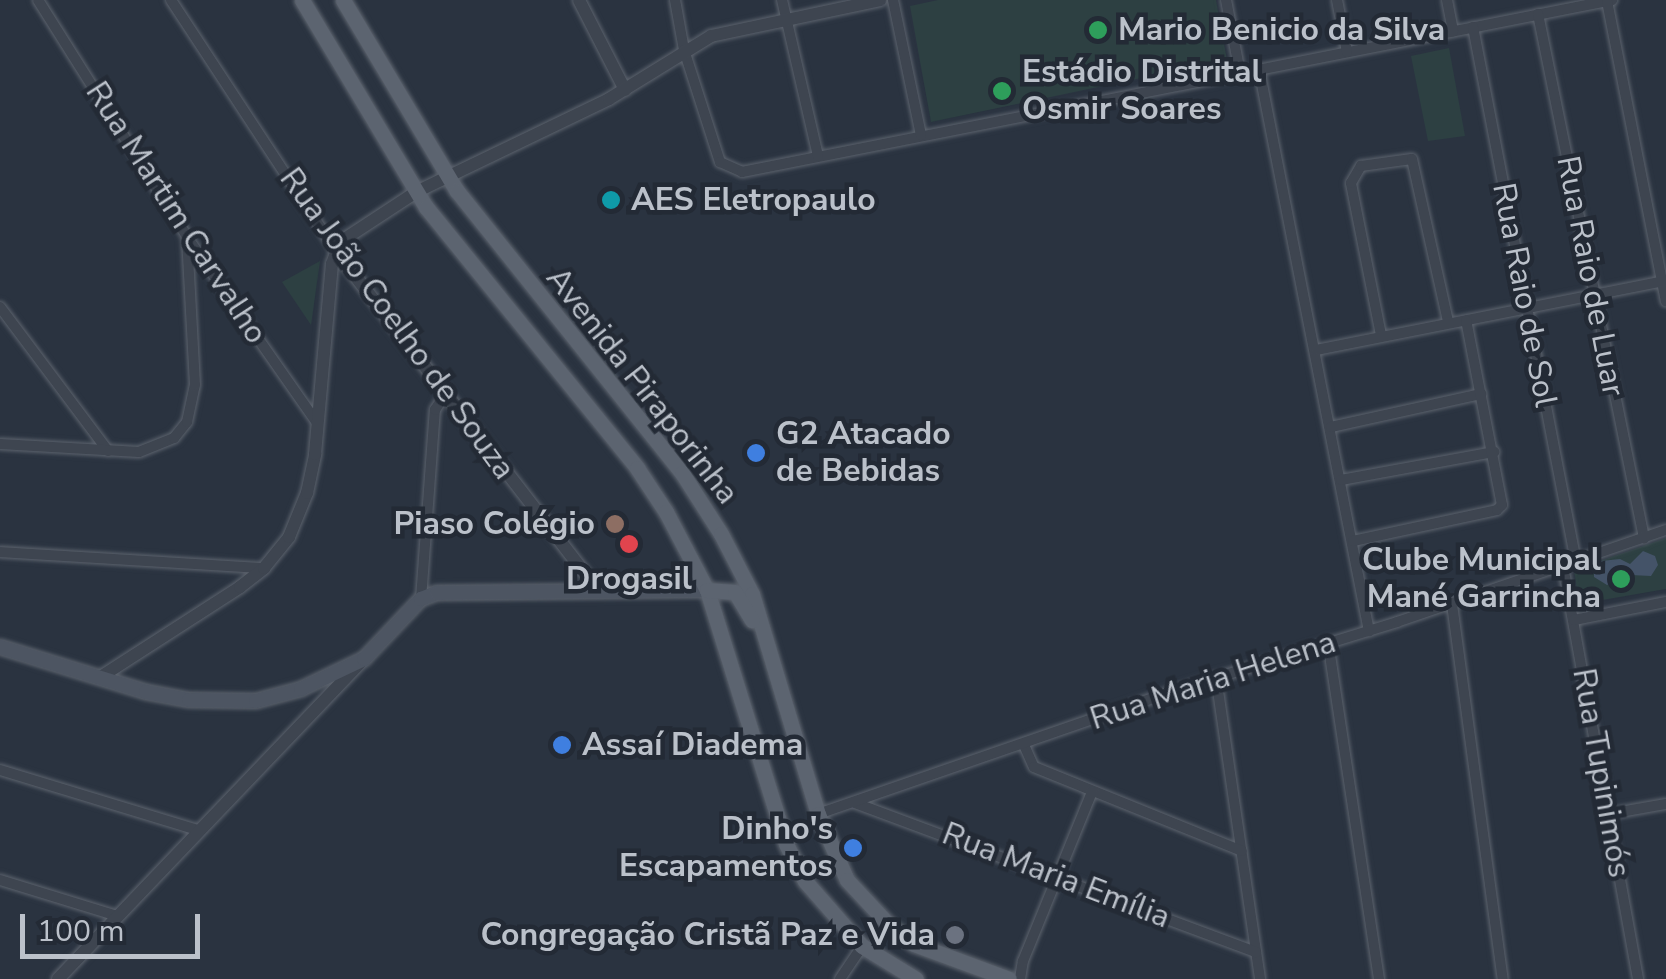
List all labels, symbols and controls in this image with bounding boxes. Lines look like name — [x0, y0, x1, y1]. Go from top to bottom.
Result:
place label: Mario Benicio da Silva — [1118, 11, 1445, 49]
marker: Mario Benicio da Silva — [1087, 19, 1109, 41]
place label: Estádio Distrital Osmir Soares — [1022, 54, 1262, 129]
street label: Rua Martim Carvalho — [77, 75, 275, 351]
marker: Estádio Distrital Osmir Soares — [991, 80, 1013, 102]
street label: Rua Raio de Luar — [1548, 153, 1632, 399]
street label: Rua João Coelho de Souza — [271, 161, 523, 487]
street label: Rua Raio de Sol — [1483, 180, 1565, 410]
place label: AES Eletropaulo — [631, 181, 876, 219]
marker: AES Eletropaulo — [600, 189, 622, 211]
street label: Avenida Piraporinha — [538, 260, 746, 512]
place label: G2 Atacado de Bebidas — [776, 416, 951, 491]
marker: G2 Atacado de Bebidas — [745, 442, 767, 464]
place label: Piaso Colégio — [393, 505, 595, 543]
marker: Piaso Colégio — [604, 513, 626, 535]
marker: Drogasil — [618, 533, 640, 555]
place label: Clube Municipal Mané Garrincha — [1362, 542, 1601, 617]
place label: Drogasil — [566, 560, 692, 598]
marker: Clube Municipal Mané Garrincha — [1610, 568, 1632, 590]
street label: Rua Maria Helena — [1085, 623, 1341, 739]
street label: Rua Tupinimós — [1564, 665, 1638, 881]
place label: Assaí Diadema — [582, 726, 803, 764]
marker: Assaí Diadema — [551, 734, 573, 756]
place label: Dinho's Escapamentos — [619, 811, 833, 886]
street label: Rua Maria Emília — [937, 815, 1175, 937]
marker: Dinho's Escapamentos — [842, 837, 864, 859]
scale bar — [25, 894, 205, 956]
text: 100 m — [37, 911, 124, 952]
place label: Congregação Cristã Paz e Vida — [480, 916, 935, 954]
marker: Congregação Cristã Paz e Vida — [944, 924, 966, 946]

